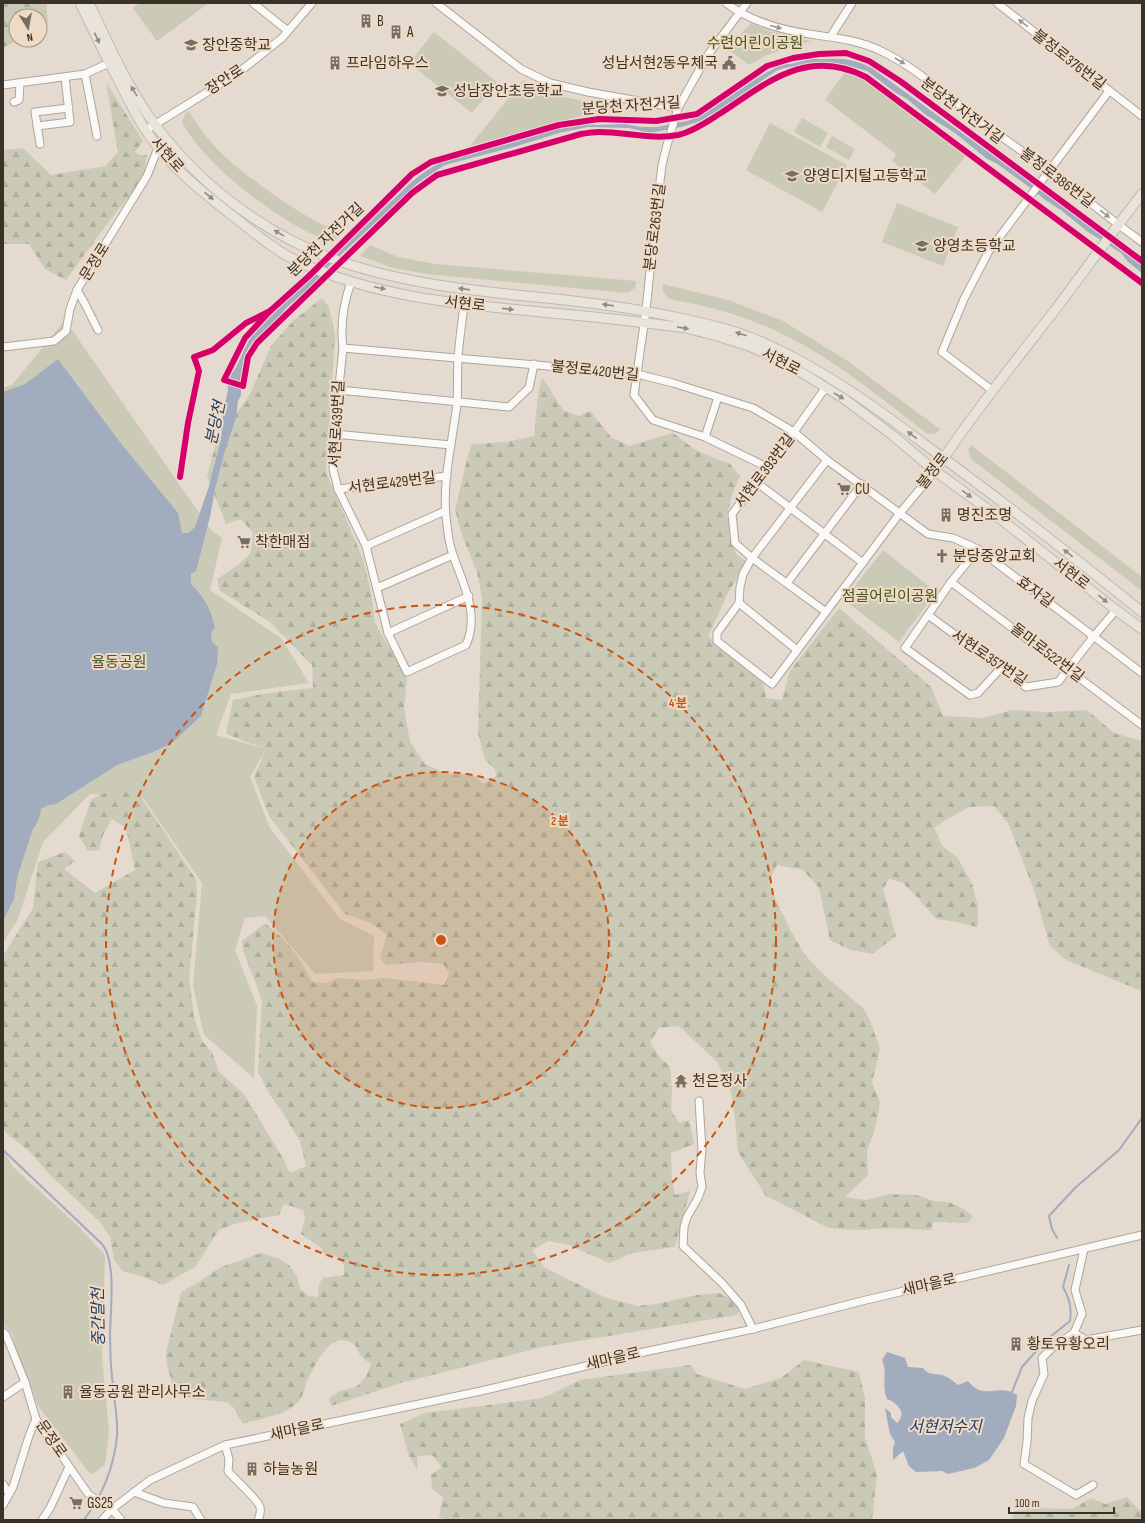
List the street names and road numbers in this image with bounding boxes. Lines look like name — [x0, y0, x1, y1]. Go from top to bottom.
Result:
street label: 불정로376번길 — [1029, 25, 1109, 95]
street label: 장안로 — [202, 61, 248, 99]
street label: 분당천 자전거길 — [917, 74, 1007, 148]
street label: 분당천 자전거길 — [581, 93, 681, 119]
street label: 서현로 — [146, 133, 188, 177]
street label: 불정로386번길 — [1016, 144, 1098, 212]
street label: 분당로263번길 — [640, 182, 670, 272]
street label: 분당천 자전거길 — [284, 199, 368, 281]
street label: 문정로 — [76, 239, 114, 285]
street label: 서현로 — [443, 292, 487, 316]
street label: 서현로 — [758, 344, 804, 380]
street label: 불정로420번길 — [550, 357, 640, 385]
street label: 서현로439번길 — [325, 379, 349, 469]
street label: 서현로393번길 — [731, 430, 799, 512]
street label: 불정로 — [913, 449, 953, 493]
street label: 서현로429번길 — [347, 468, 437, 498]
street label: 서현로 — [1049, 554, 1093, 594]
street label: 효자길 — [1013, 572, 1057, 612]
street label: 돌마로522번길 — [1006, 619, 1088, 687]
street label: 서현로357번길 — [948, 626, 1030, 690]
street label: 새마을로 — [900, 1270, 958, 1300]
street label: 새마을로 — [584, 1344, 642, 1374]
street label: 새마을로 — [268, 1415, 326, 1445]
street label: 문정로 — [31, 1417, 71, 1461]

